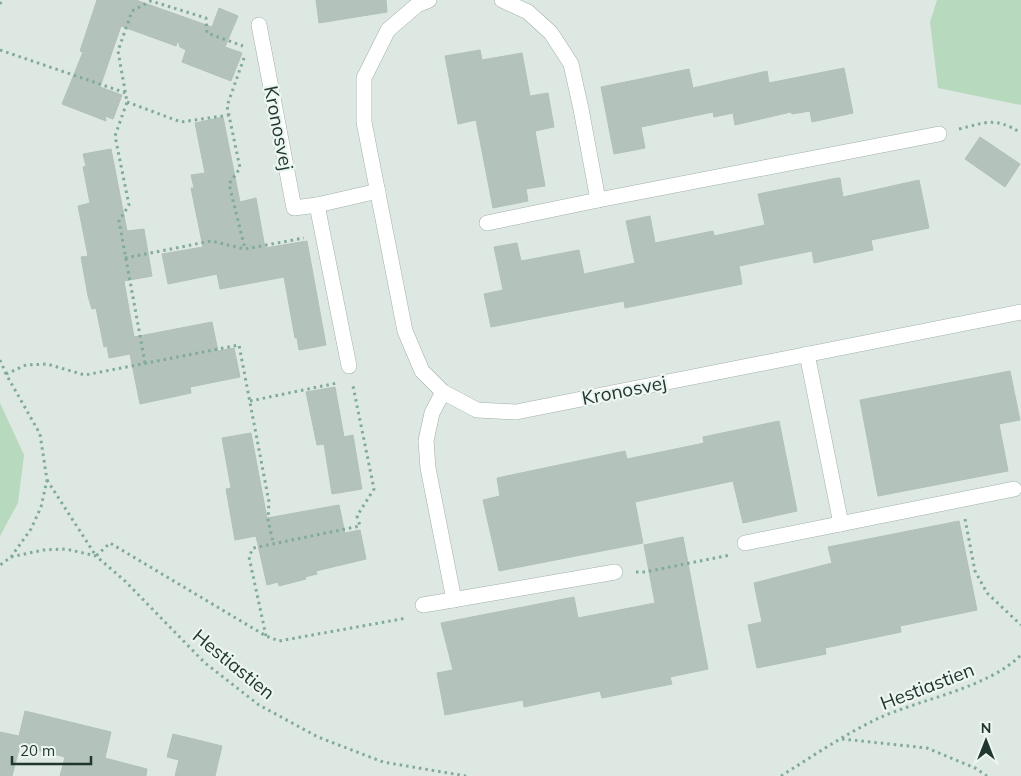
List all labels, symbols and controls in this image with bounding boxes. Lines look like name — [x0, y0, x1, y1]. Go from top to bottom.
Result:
street label: Kronosvej — [259, 84, 299, 172]
street label: Kronosvej — [580, 370, 668, 410]
street label: Hestiastien — [188, 624, 280, 704]
street label: Hestiastien — [877, 657, 977, 715]
north arrow — [961, 716, 1011, 766]
text: N — [981, 719, 991, 737]
scale bar — [12, 734, 91, 766]
text: 20 m — [20, 741, 55, 760]

